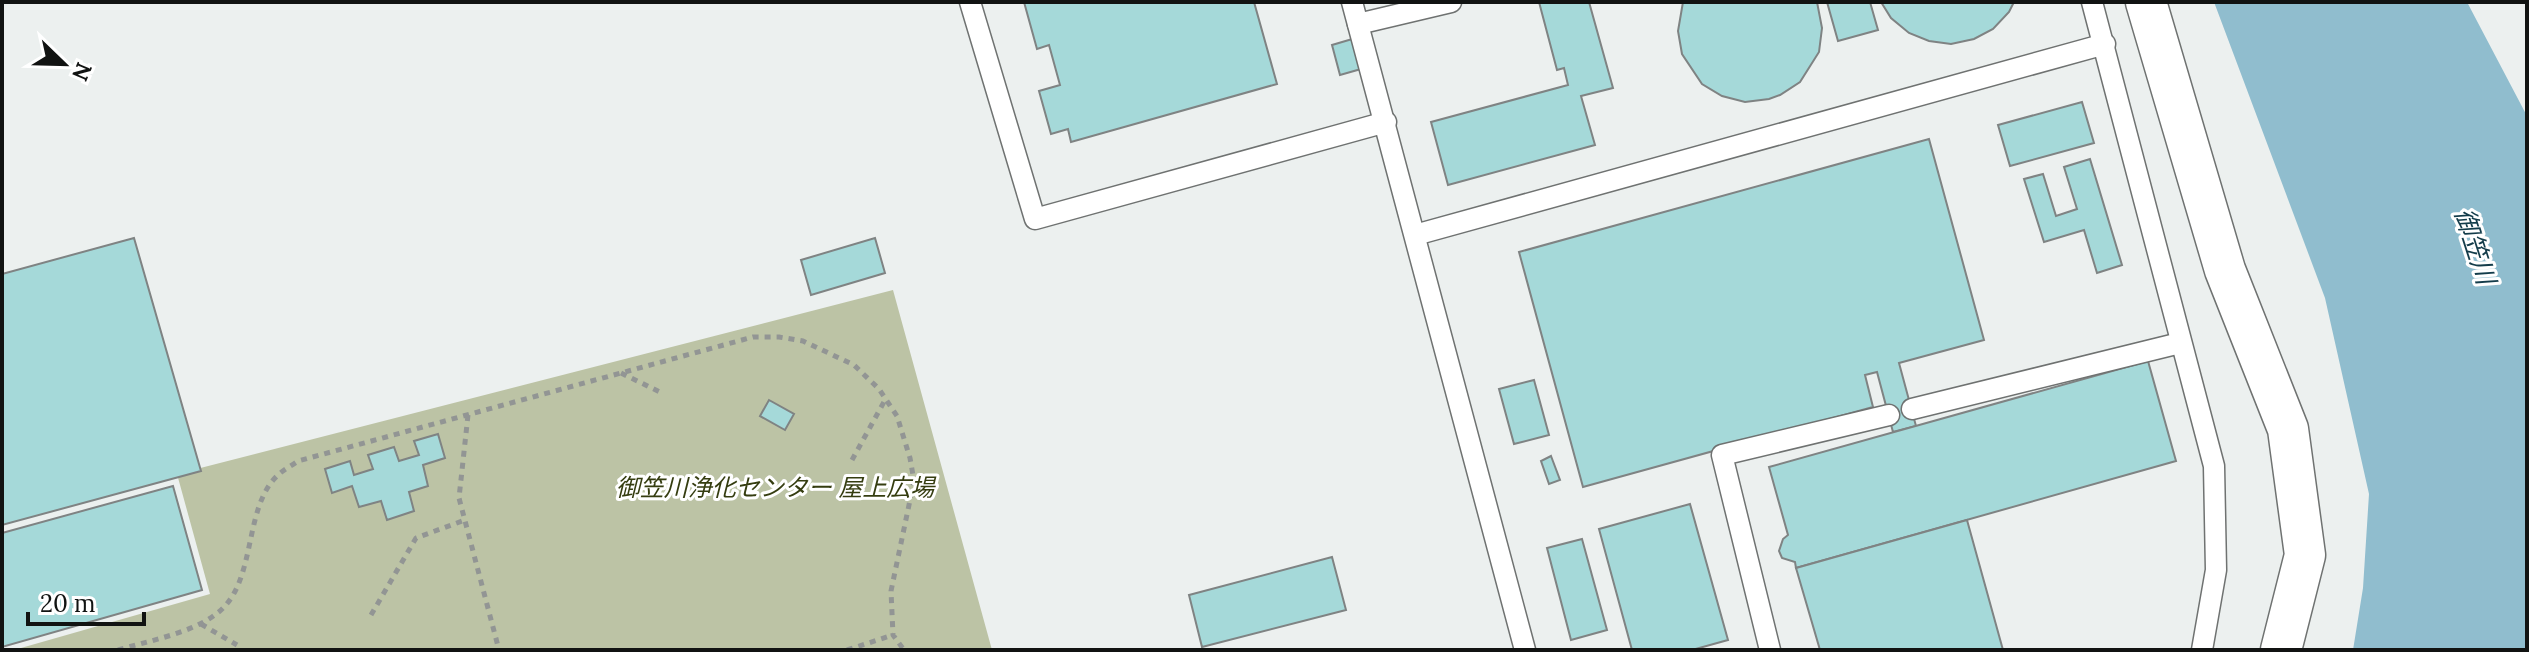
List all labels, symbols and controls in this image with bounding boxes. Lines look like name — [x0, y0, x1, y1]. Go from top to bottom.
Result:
north arrow — [24, 24, 104, 104]
text: N — [66, 59, 99, 85]
water label: 御笠川 — [2448, 204, 2504, 291]
park label: 御笠川浄化センター 屋上広場 — [616, 472, 937, 503]
scale bar — [28, 576, 144, 626]
text: 20 m — [40, 588, 96, 619]

